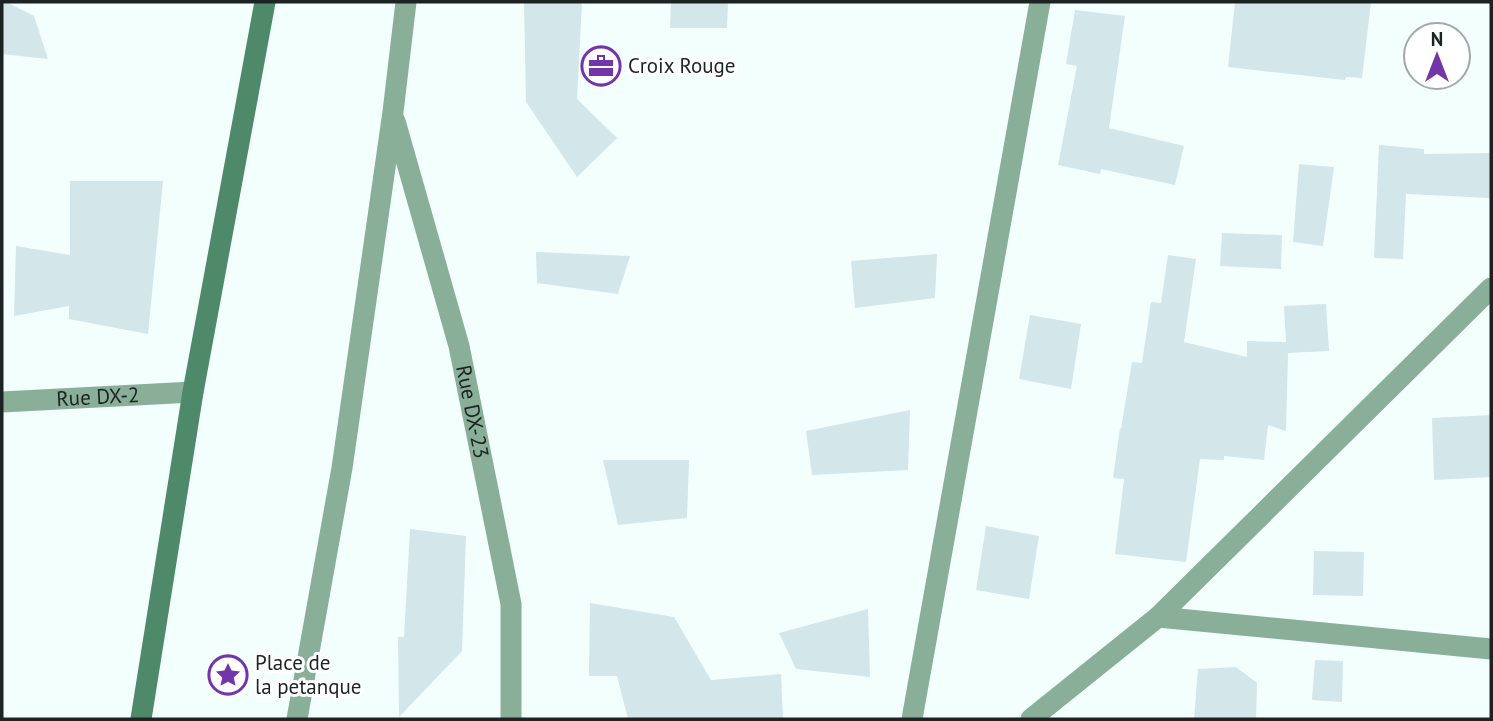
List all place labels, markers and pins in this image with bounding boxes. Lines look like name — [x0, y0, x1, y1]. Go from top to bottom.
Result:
office icon: Croix Rouge — [580, 45, 622, 87]
place label: Croix Rouge — [628, 52, 735, 79]
place label: Place de la petanque — [255, 649, 361, 700]
place icon: Place de la petanque — [207, 654, 249, 696]

